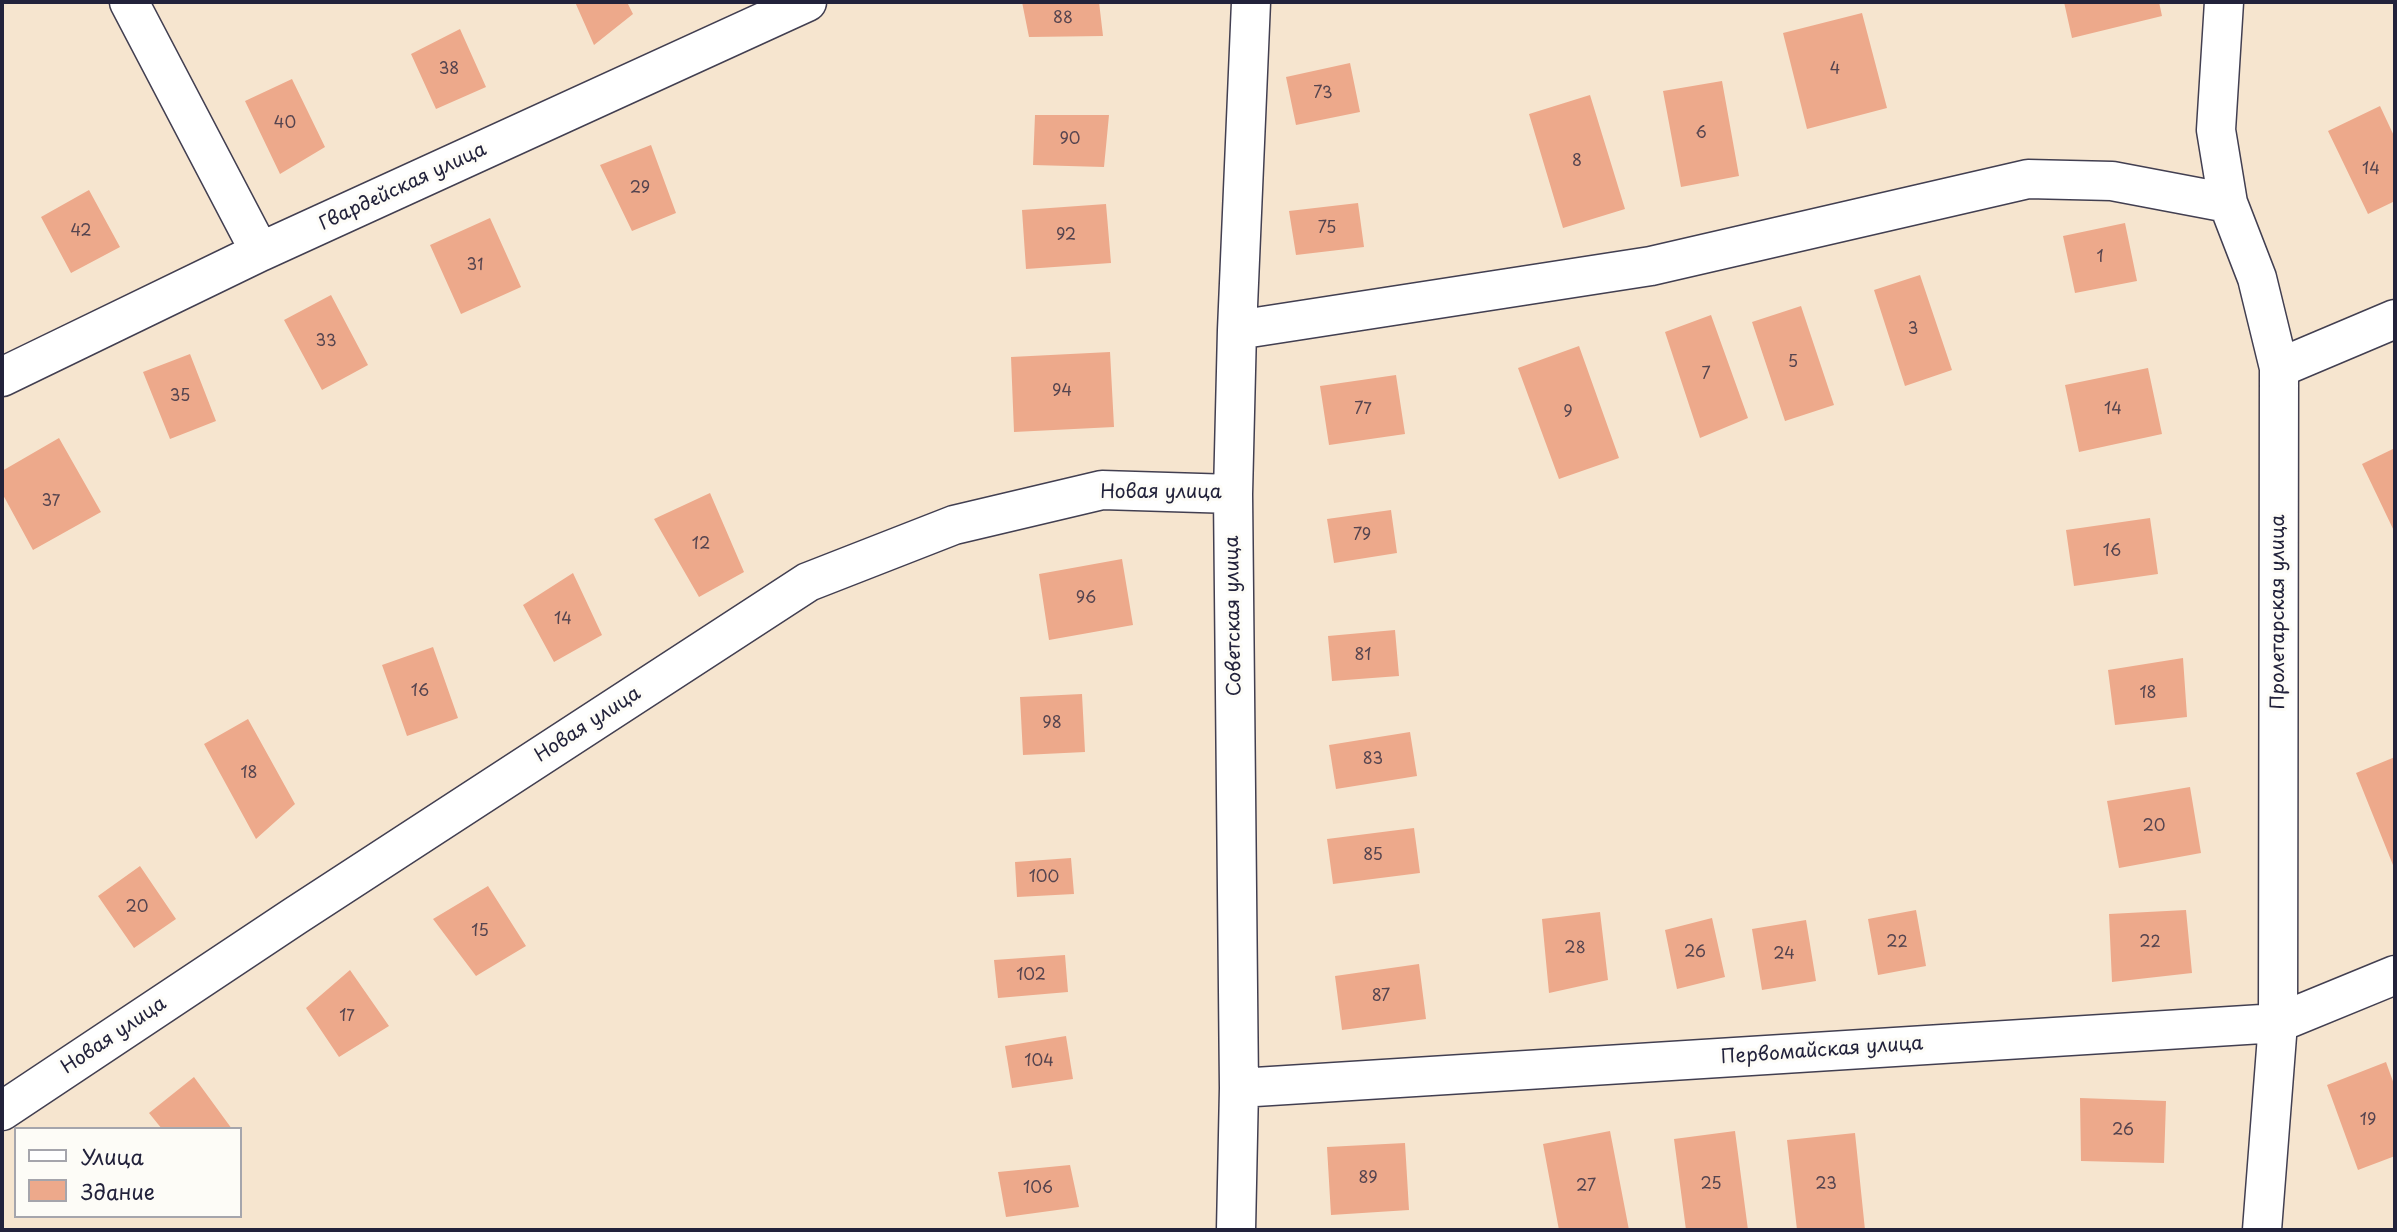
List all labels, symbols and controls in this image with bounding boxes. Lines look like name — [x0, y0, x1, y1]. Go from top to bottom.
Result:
house number: 88 — [1053, 9, 1073, 29]
house number: 38 — [439, 60, 459, 80]
house number: 4 — [1830, 60, 1840, 80]
house number: 73 — [1313, 84, 1333, 104]
house number: 40 — [274, 114, 296, 134]
house number: 6 — [1695, 124, 1707, 144]
house number: 90 — [1059, 130, 1081, 150]
street label: Гвардейская улица — [316, 138, 490, 236]
house number: 8 — [1572, 152, 1582, 172]
house number: 14 — [2362, 160, 2380, 180]
house number: 29 — [630, 179, 650, 199]
house number: 75 — [1318, 219, 1336, 239]
house number: 42 — [70, 222, 92, 242]
house number: 92 — [1056, 226, 1076, 246]
house number: 1 — [2096, 248, 2104, 268]
house number: 31 — [467, 256, 483, 276]
house number: 3 — [1908, 320, 1918, 340]
house number: 33 — [315, 332, 337, 352]
house number: 5 — [1788, 353, 1798, 373]
house number: 7 — [1701, 365, 1711, 385]
house number: 94 — [1052, 382, 1072, 402]
house number: 35 — [170, 387, 190, 407]
house number: 77 — [1354, 400, 1372, 420]
house number: 14 — [2104, 400, 2122, 420]
house number: 9 — [1563, 403, 1573, 423]
street label: Новая улица — [1100, 482, 1222, 504]
house number: 37 — [42, 492, 60, 512]
street label: Пролетарская улица — [2268, 514, 2290, 710]
house number: 79 — [1353, 526, 1371, 546]
house number: 12 — [692, 535, 710, 555]
street label: Советская улица — [1221, 536, 1247, 696]
house number: 16 — [2103, 542, 2121, 562]
house number: 96 — [1076, 589, 1096, 609]
house number: 14 — [554, 610, 572, 630]
house number: 81 — [1354, 646, 1372, 666]
house number: 16 — [411, 682, 429, 702]
street label: Новая улица — [531, 682, 645, 768]
house number: 18 — [2139, 684, 2157, 704]
house number: 98 — [1042, 714, 1062, 734]
house number: 83 — [1363, 750, 1383, 770]
house number: 18 — [240, 764, 258, 784]
house number: 20 — [2143, 817, 2165, 837]
house number: 85 — [1363, 846, 1383, 866]
house number: 100 — [1029, 868, 1059, 888]
house number: 20 — [126, 898, 148, 918]
house number: 15 — [471, 922, 489, 942]
house number: 22 — [1886, 933, 1908, 953]
house number: 22 — [2139, 933, 2161, 953]
house number: 28 — [1564, 939, 1586, 959]
house number: 26 — [1684, 943, 1706, 963]
house number: 24 — [1773, 945, 1795, 965]
house number: 102 — [1016, 966, 1046, 986]
house number: 87 — [1372, 987, 1390, 1007]
street label: Новая улица — [57, 993, 171, 1079]
house number: 17 — [339, 1007, 355, 1027]
street label: Первомайская улица — [1720, 1033, 1924, 1069]
house number: 104 — [1024, 1052, 1054, 1072]
house number: 19 — [2360, 1111, 2376, 1131]
house number: 26 — [2112, 1121, 2134, 1141]
legend — [14, 1127, 242, 1218]
text: Улица — [81, 1140, 144, 1172]
house number: 89 — [1358, 1169, 1378, 1189]
text: Здание — [81, 1175, 155, 1207]
house number: 25 — [1700, 1175, 1722, 1195]
house number: 23 — [1815, 1175, 1837, 1195]
house number: 27 — [1576, 1177, 1596, 1197]
house number: 106 — [1023, 1179, 1053, 1199]

